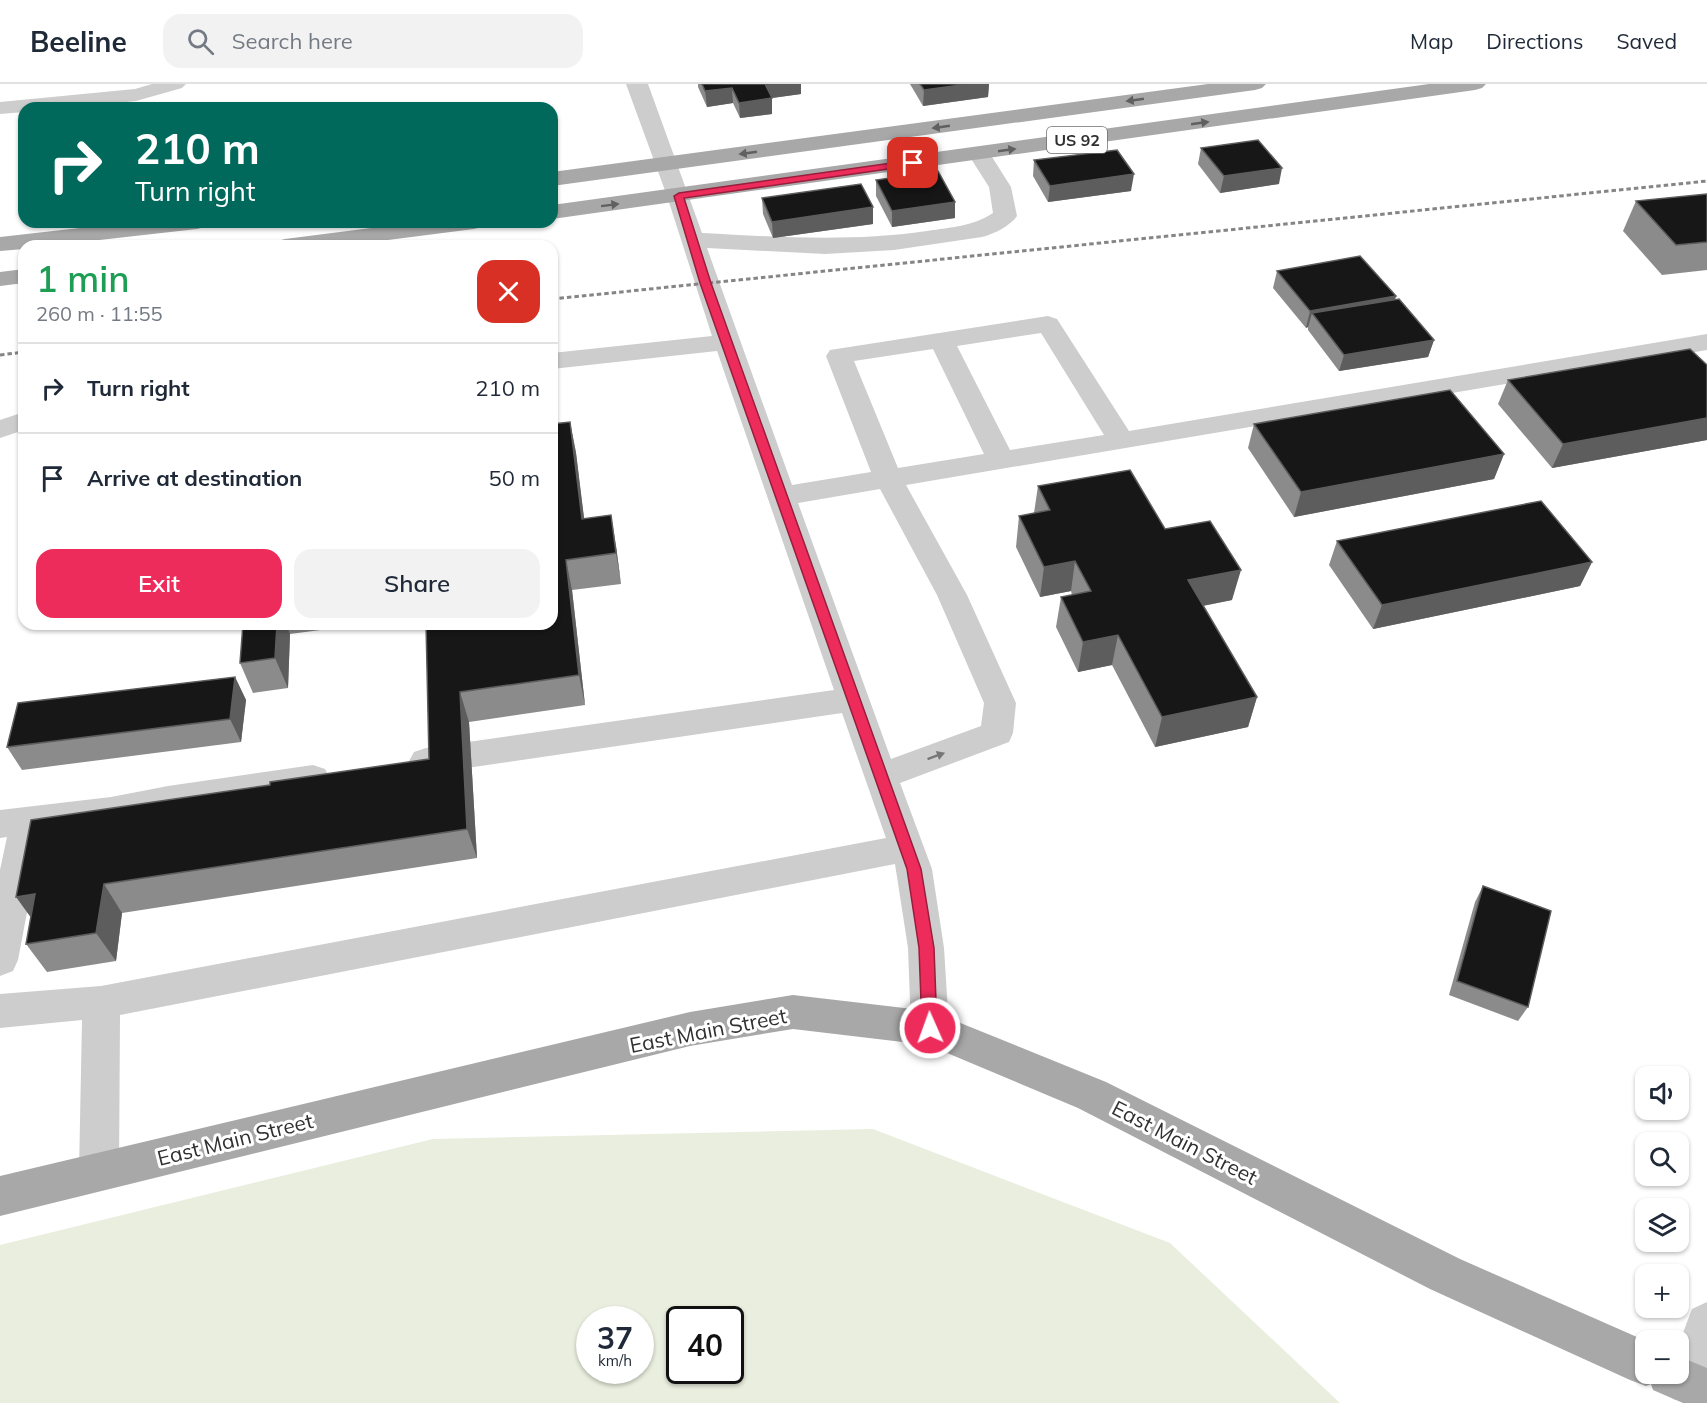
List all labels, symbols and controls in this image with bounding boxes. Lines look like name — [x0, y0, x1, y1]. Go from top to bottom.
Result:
search box — [163, 14, 583, 68]
text: Beeline — [30, 24, 127, 59]
icon: search — [184, 25, 217, 58]
text: Search here — [232, 27, 353, 55]
text: Map — [1410, 28, 1453, 54]
text: Directions — [1486, 28, 1583, 54]
text: Saved — [1616, 28, 1677, 54]
one-way arrow — [1125, 96, 1144, 105]
one-way arrow — [1191, 118, 1210, 127]
text: 210 m — [135, 122, 260, 175]
one-way arrow — [932, 122, 951, 131]
icon: right — [36, 126, 114, 204]
road number: US 92 — [1047, 127, 1107, 153]
pin — [887, 137, 938, 188]
one-way arrow — [998, 145, 1017, 154]
icon: arrive — [896, 146, 929, 179]
one-way arrow — [739, 148, 758, 158]
text: Turn right — [135, 174, 255, 208]
one-way arrow — [601, 200, 620, 209]
text: 1 min — [36, 256, 130, 301]
button: close — [477, 260, 540, 323]
text: 260 m · 11:55 — [36, 301, 162, 326]
icon: right — [36, 372, 69, 405]
text: Turn right — [87, 374, 190, 402]
text: 210 m — [475, 374, 540, 402]
icon: arrive — [36, 462, 69, 495]
text: Arrive at destination — [87, 464, 302, 492]
text: 50 m — [489, 464, 540, 492]
button: Exit — [36, 549, 282, 618]
button: Share — [294, 549, 540, 618]
one-way arrow — [927, 750, 945, 760]
position arrow — [898, 996, 962, 1060]
street label: East Main Street — [627, 1002, 789, 1058]
map controls — [1635, 1066, 1689, 1384]
button: sound — [1635, 1066, 1689, 1120]
street label: East Main Street — [1108, 1094, 1262, 1190]
street label: East Main Street — [155, 1107, 315, 1171]
button: search — [1635, 1132, 1689, 1186]
button: layers — [1635, 1198, 1689, 1252]
button: + — [1635, 1264, 1689, 1318]
speed limit sign: 40 — [666, 1306, 744, 1384]
text: 37 — [597, 1319, 633, 1357]
button: − — [1635, 1330, 1689, 1384]
text: km/h — [598, 1351, 632, 1370]

